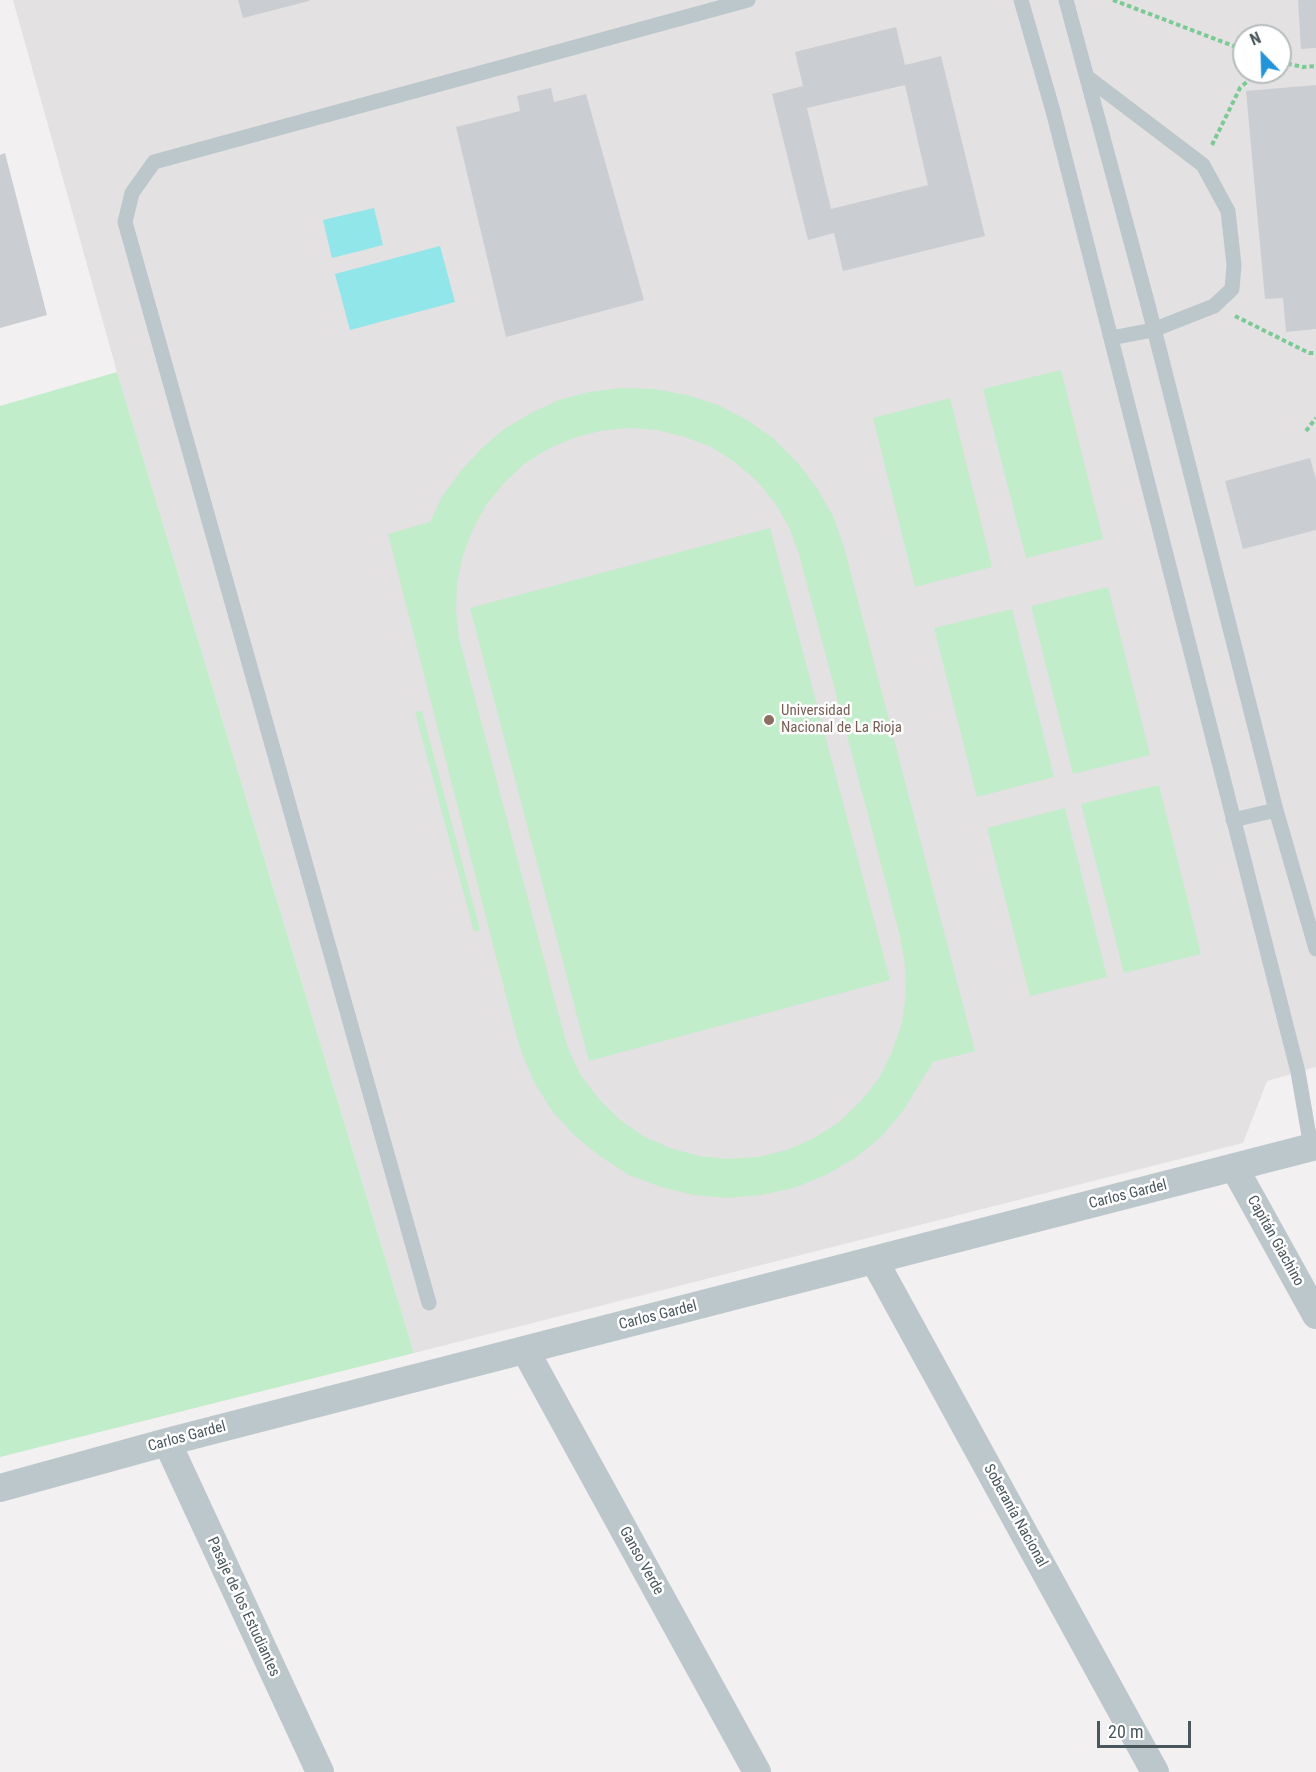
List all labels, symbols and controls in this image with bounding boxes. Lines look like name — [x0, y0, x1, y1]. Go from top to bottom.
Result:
north arrow — [1232, 24, 1292, 84]
text: N — [1247, 28, 1264, 49]
place label: Universidad Nacional de La Rioja — [781, 702, 902, 737]
marker: Universidad Nacional de La Rioja — [762, 713, 776, 727]
street label: Carlos Gardel — [1087, 1177, 1169, 1213]
street label: Capitán Giachino — [1243, 1193, 1307, 1289]
street label: Carlos Gardel — [617, 1298, 699, 1334]
street label: Carlos Gardel — [146, 1418, 228, 1456]
street label: Soberanía Nacional — [979, 1461, 1051, 1571]
street label: Ganso Verde — [615, 1524, 667, 1598]
street label: Pasaje de los Estudiantes — [203, 1534, 283, 1680]
scale bar — [1100, 1709, 1194, 1747]
text: 20 m — [1108, 1721, 1143, 1742]

